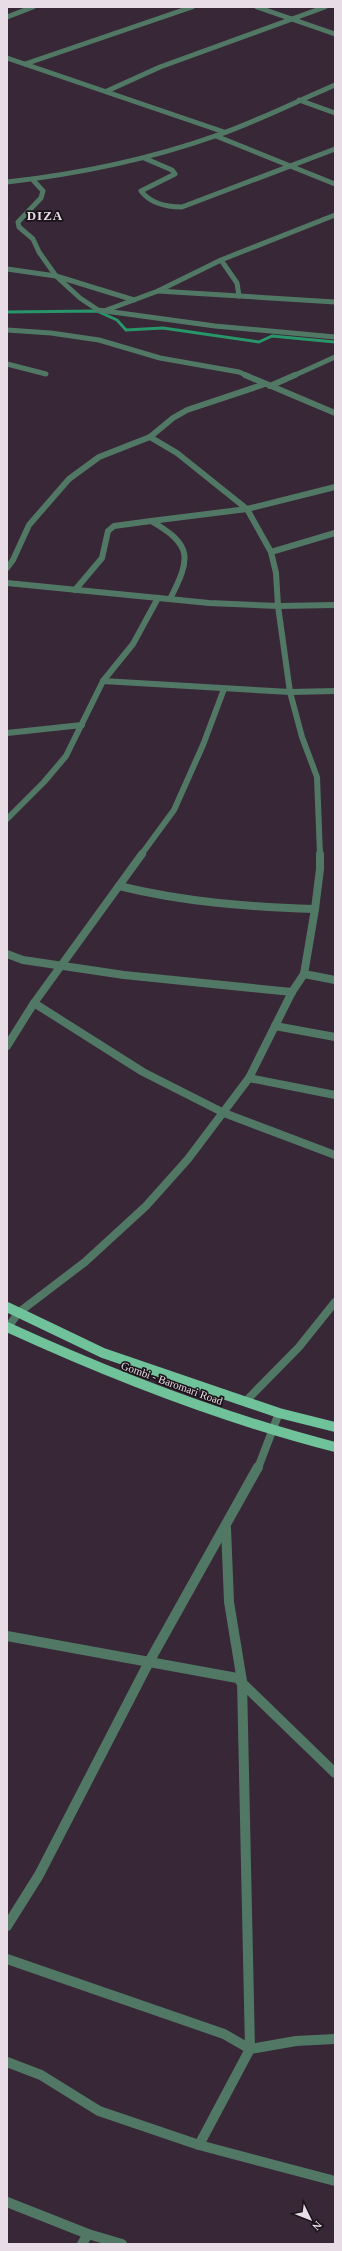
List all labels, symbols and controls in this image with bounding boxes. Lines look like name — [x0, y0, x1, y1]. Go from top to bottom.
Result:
district label: DIZA — [27, 208, 63, 223]
street label: Gombi - Baromari Road — [120, 1359, 225, 1407]
north arrow — [290, 2199, 330, 2239]
text: N — [310, 2219, 324, 2233]

